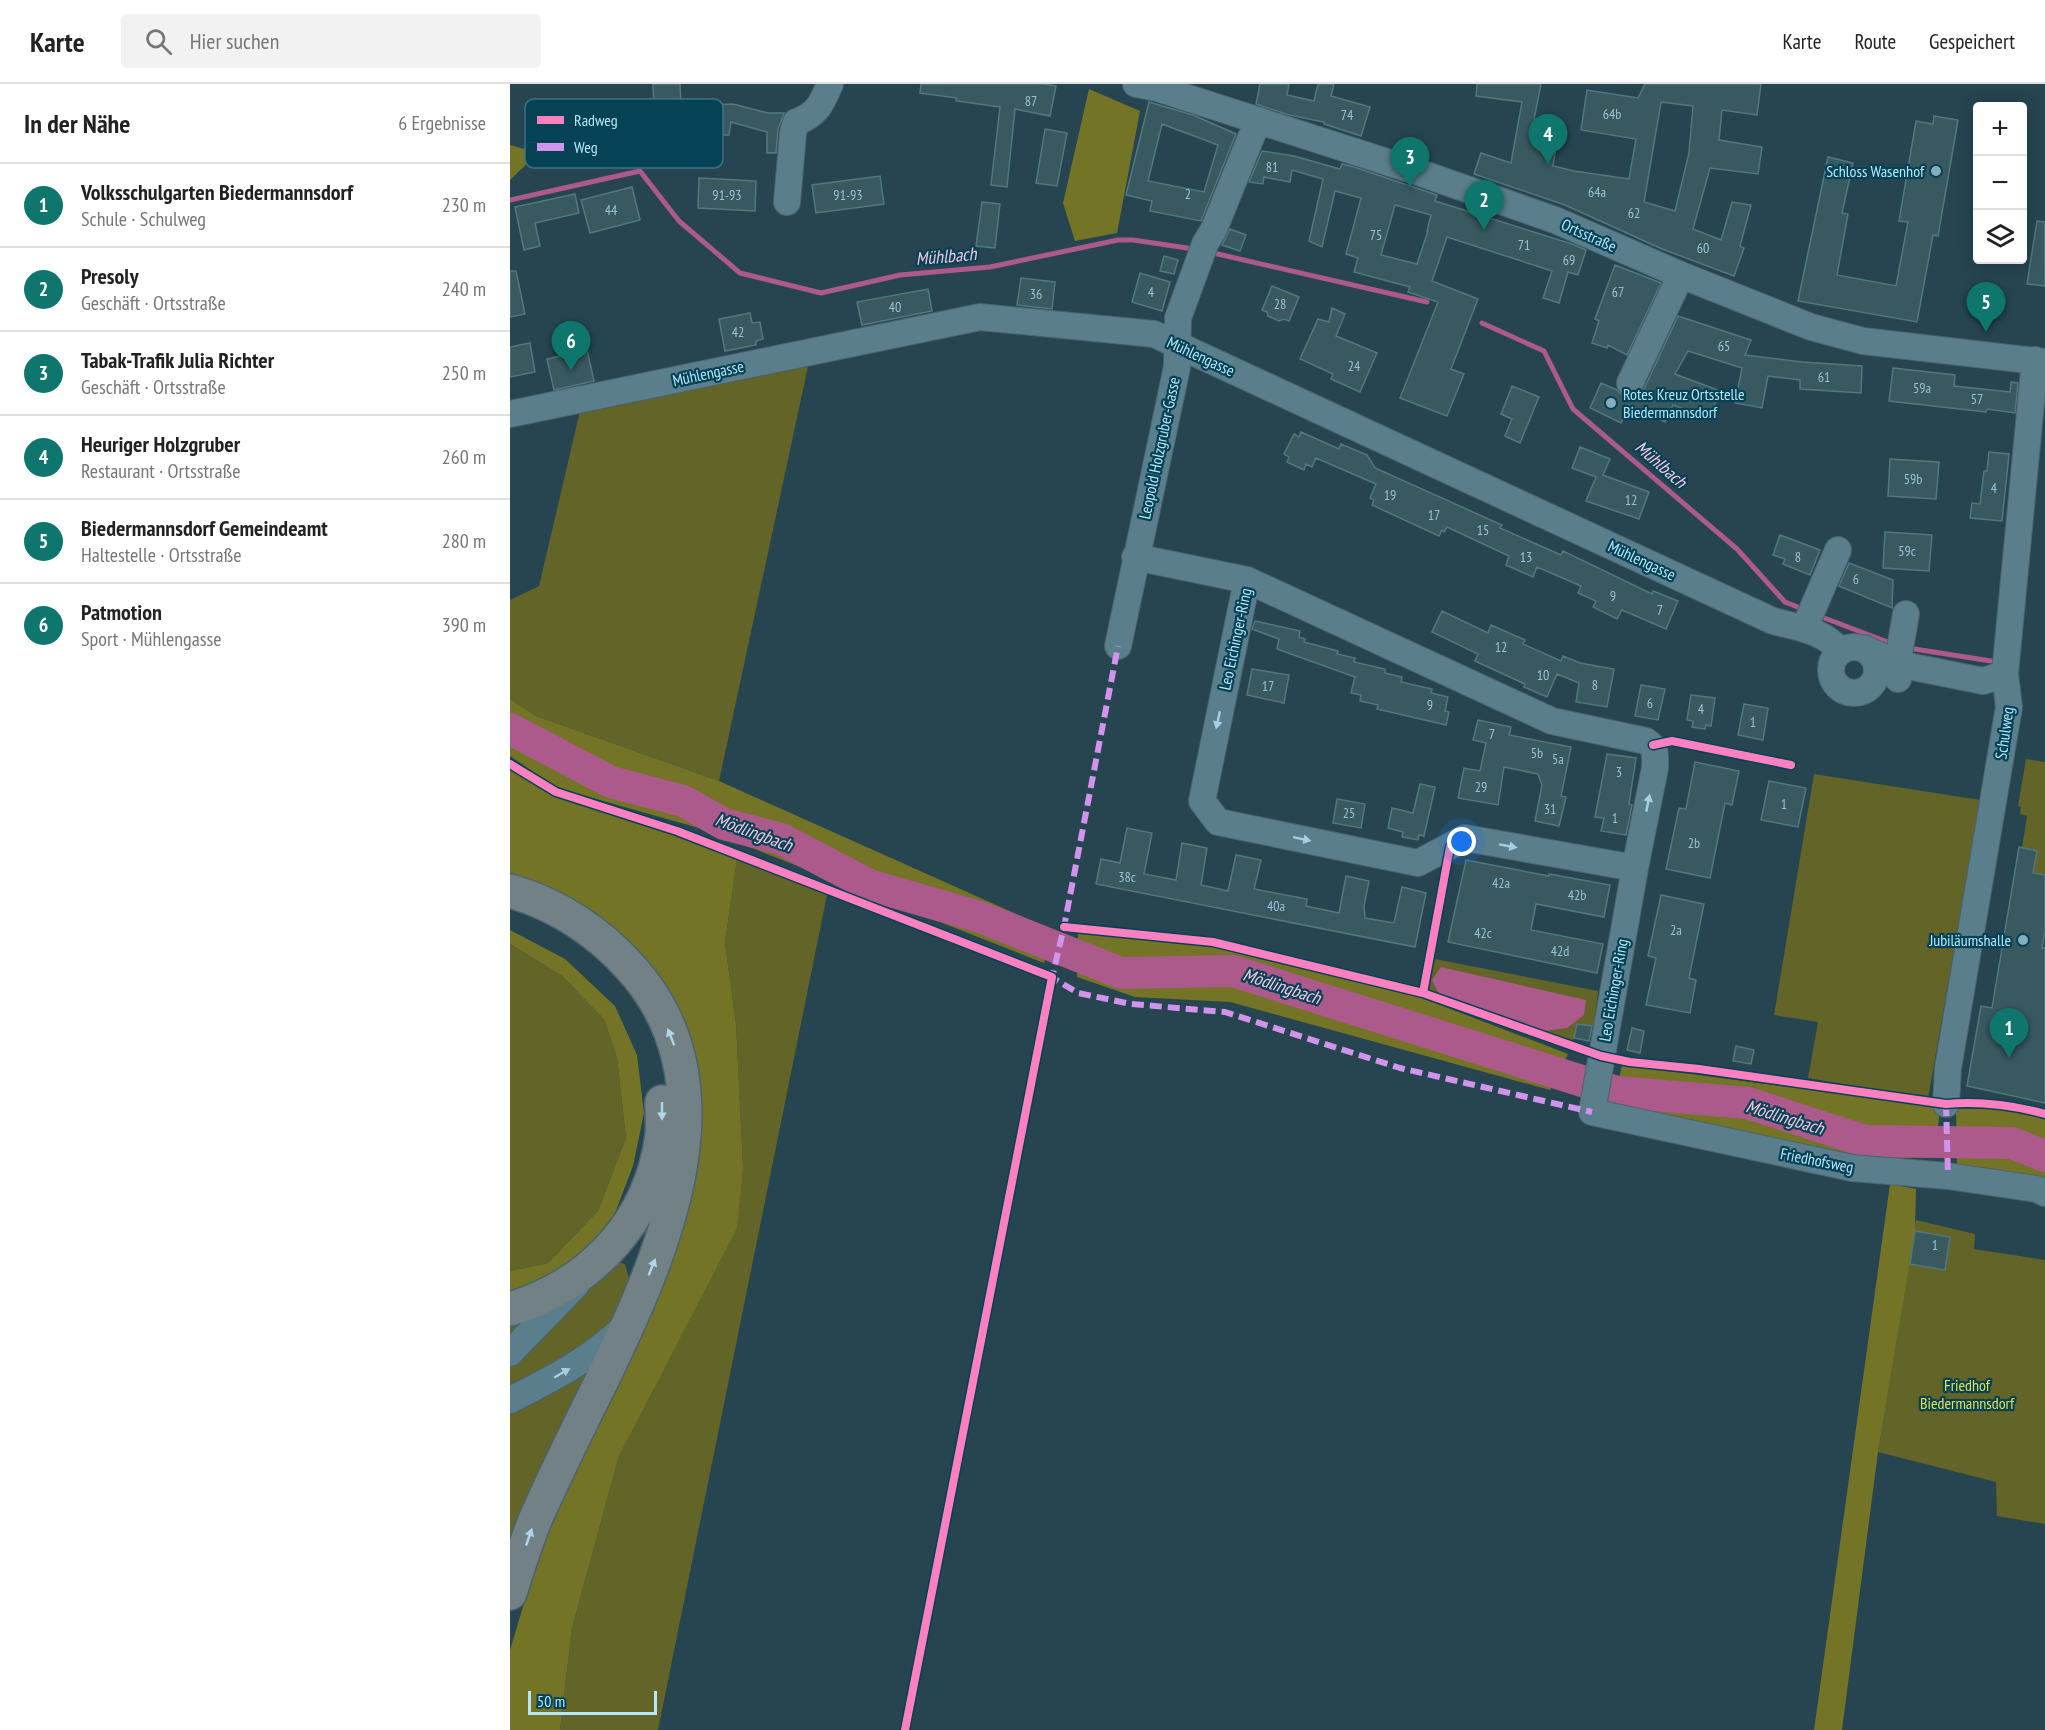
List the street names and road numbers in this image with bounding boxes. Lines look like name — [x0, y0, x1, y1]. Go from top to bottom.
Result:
street label: Ortsstraße — [1558, 214, 1620, 256]
street label: Mühlengasse — [1164, 332, 1238, 380]
street label: Mühlengasse — [671, 356, 745, 390]
street label: Leopold Holzgruber-Gasse — [1134, 375, 1184, 521]
street label: Mühlengasse — [1605, 536, 1679, 584]
street label: Leo Eichinger-Ring — [1214, 586, 1256, 692]
street label: Schulweg — [1990, 705, 2018, 761]
street label: Leo Eichinger-Ring — [1594, 937, 1632, 1043]
street label: Friedhofsweg — [1779, 1143, 1855, 1177]

